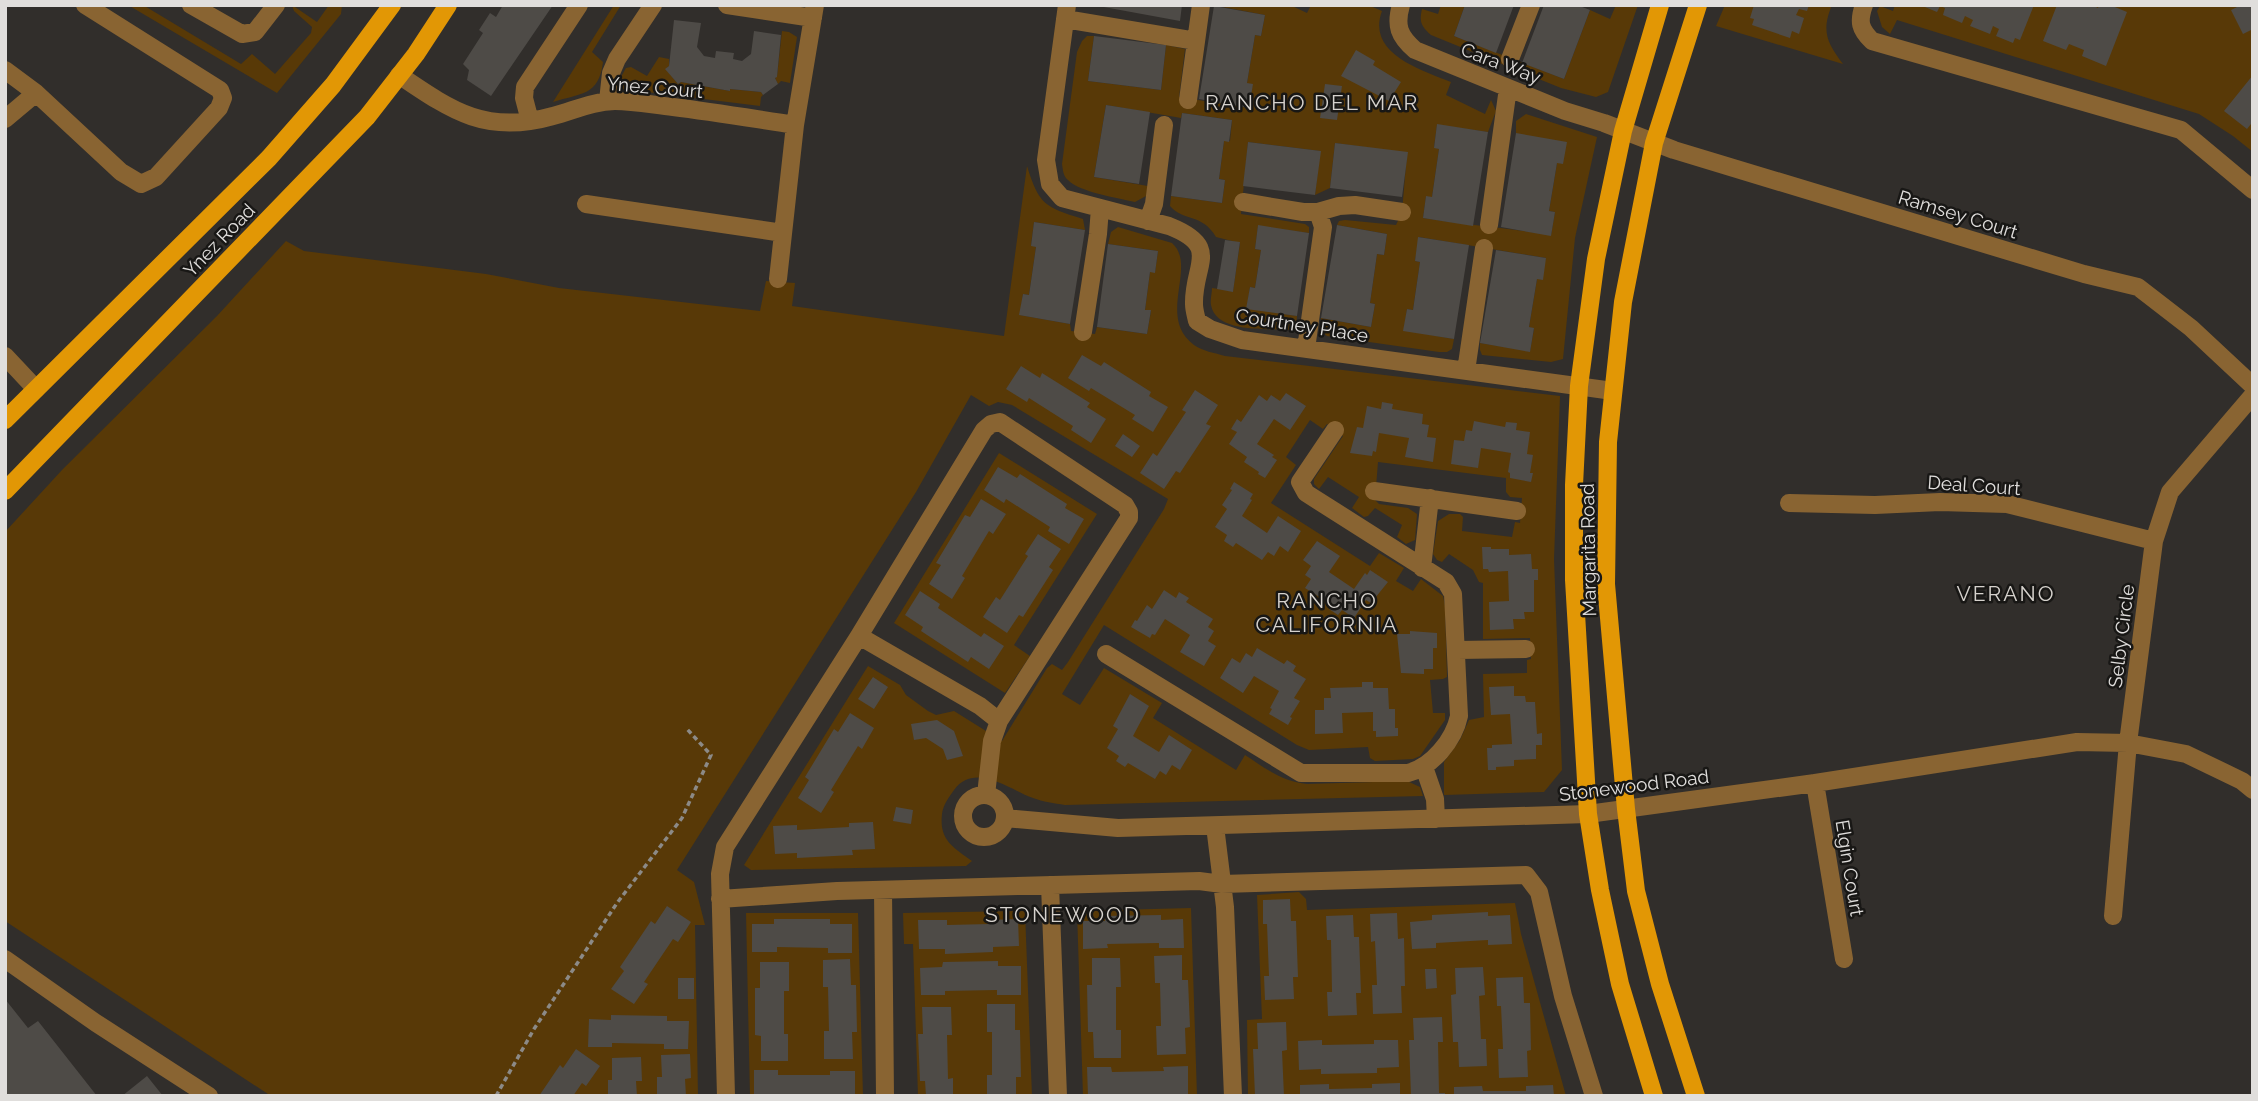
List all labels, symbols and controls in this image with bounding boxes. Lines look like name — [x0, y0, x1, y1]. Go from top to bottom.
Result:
street label: Cara Way — [1458, 38, 1544, 88]
street label: Ynez Court — [606, 72, 704, 102]
district label: RANCHO DEL MAR — [1205, 90, 1419, 115]
street label: Ramsey Court — [1896, 185, 2021, 243]
street label: Ynez Road — [179, 199, 259, 281]
street label: Courtney Place — [1234, 304, 1370, 346]
street label: Deal Court — [1927, 471, 2022, 499]
street label: Margarita Road — [1576, 483, 1600, 617]
district label: VERANO — [1957, 581, 2055, 606]
street label: Selby Circle — [2104, 583, 2138, 689]
district label: RANCHO CALIFORNIA — [1255, 588, 1399, 637]
street label: Stonewood Road — [1558, 765, 1710, 805]
street label: Elgin Court — [1832, 818, 1869, 918]
district label: STONEWOOD — [985, 902, 1141, 927]

